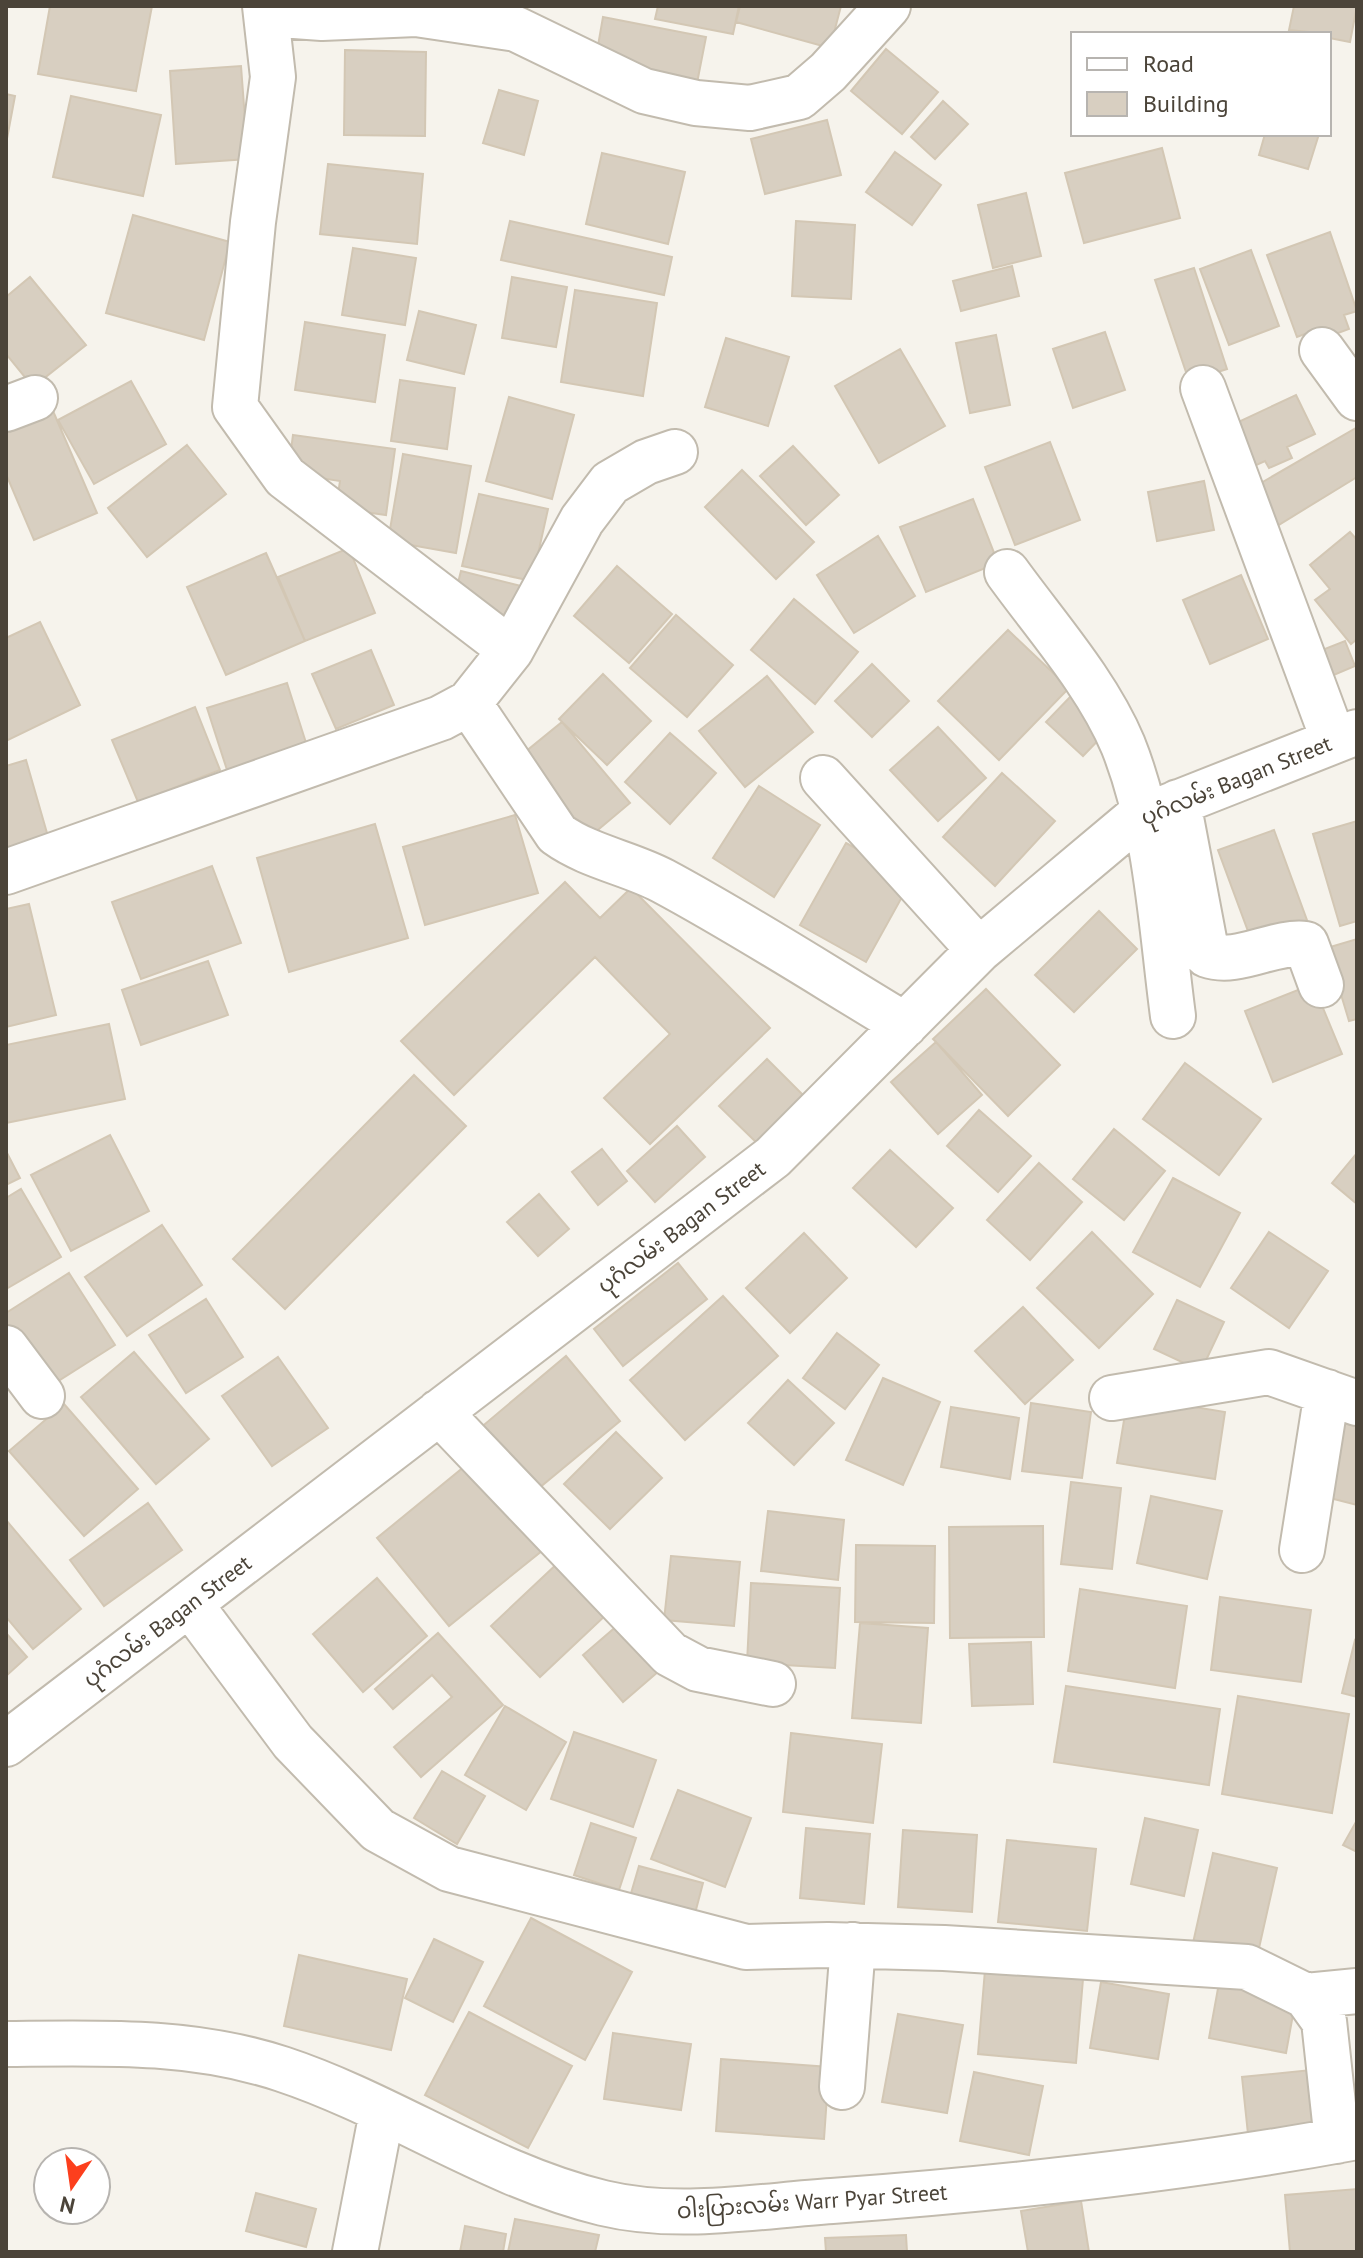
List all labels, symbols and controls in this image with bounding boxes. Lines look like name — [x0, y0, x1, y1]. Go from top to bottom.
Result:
legend — [1071, 32, 1331, 136]
text: Road — [1143, 48, 1194, 79]
text: Building — [1143, 88, 1229, 119]
street label: ပုဂံလမ်း Bagan Street — [1136, 728, 1337, 835]
street label: ပုဂံလမ်း Bagan Street — [591, 1154, 773, 1303]
street label: ပုဂံလမ်း Bagan Street — [77, 1548, 259, 1697]
north arrow — [32, 2146, 112, 2226]
street label: ဝါးပြားလမ်း Warr Pyar Street — [676, 2177, 949, 2228]
text: N — [57, 2190, 78, 2221]

